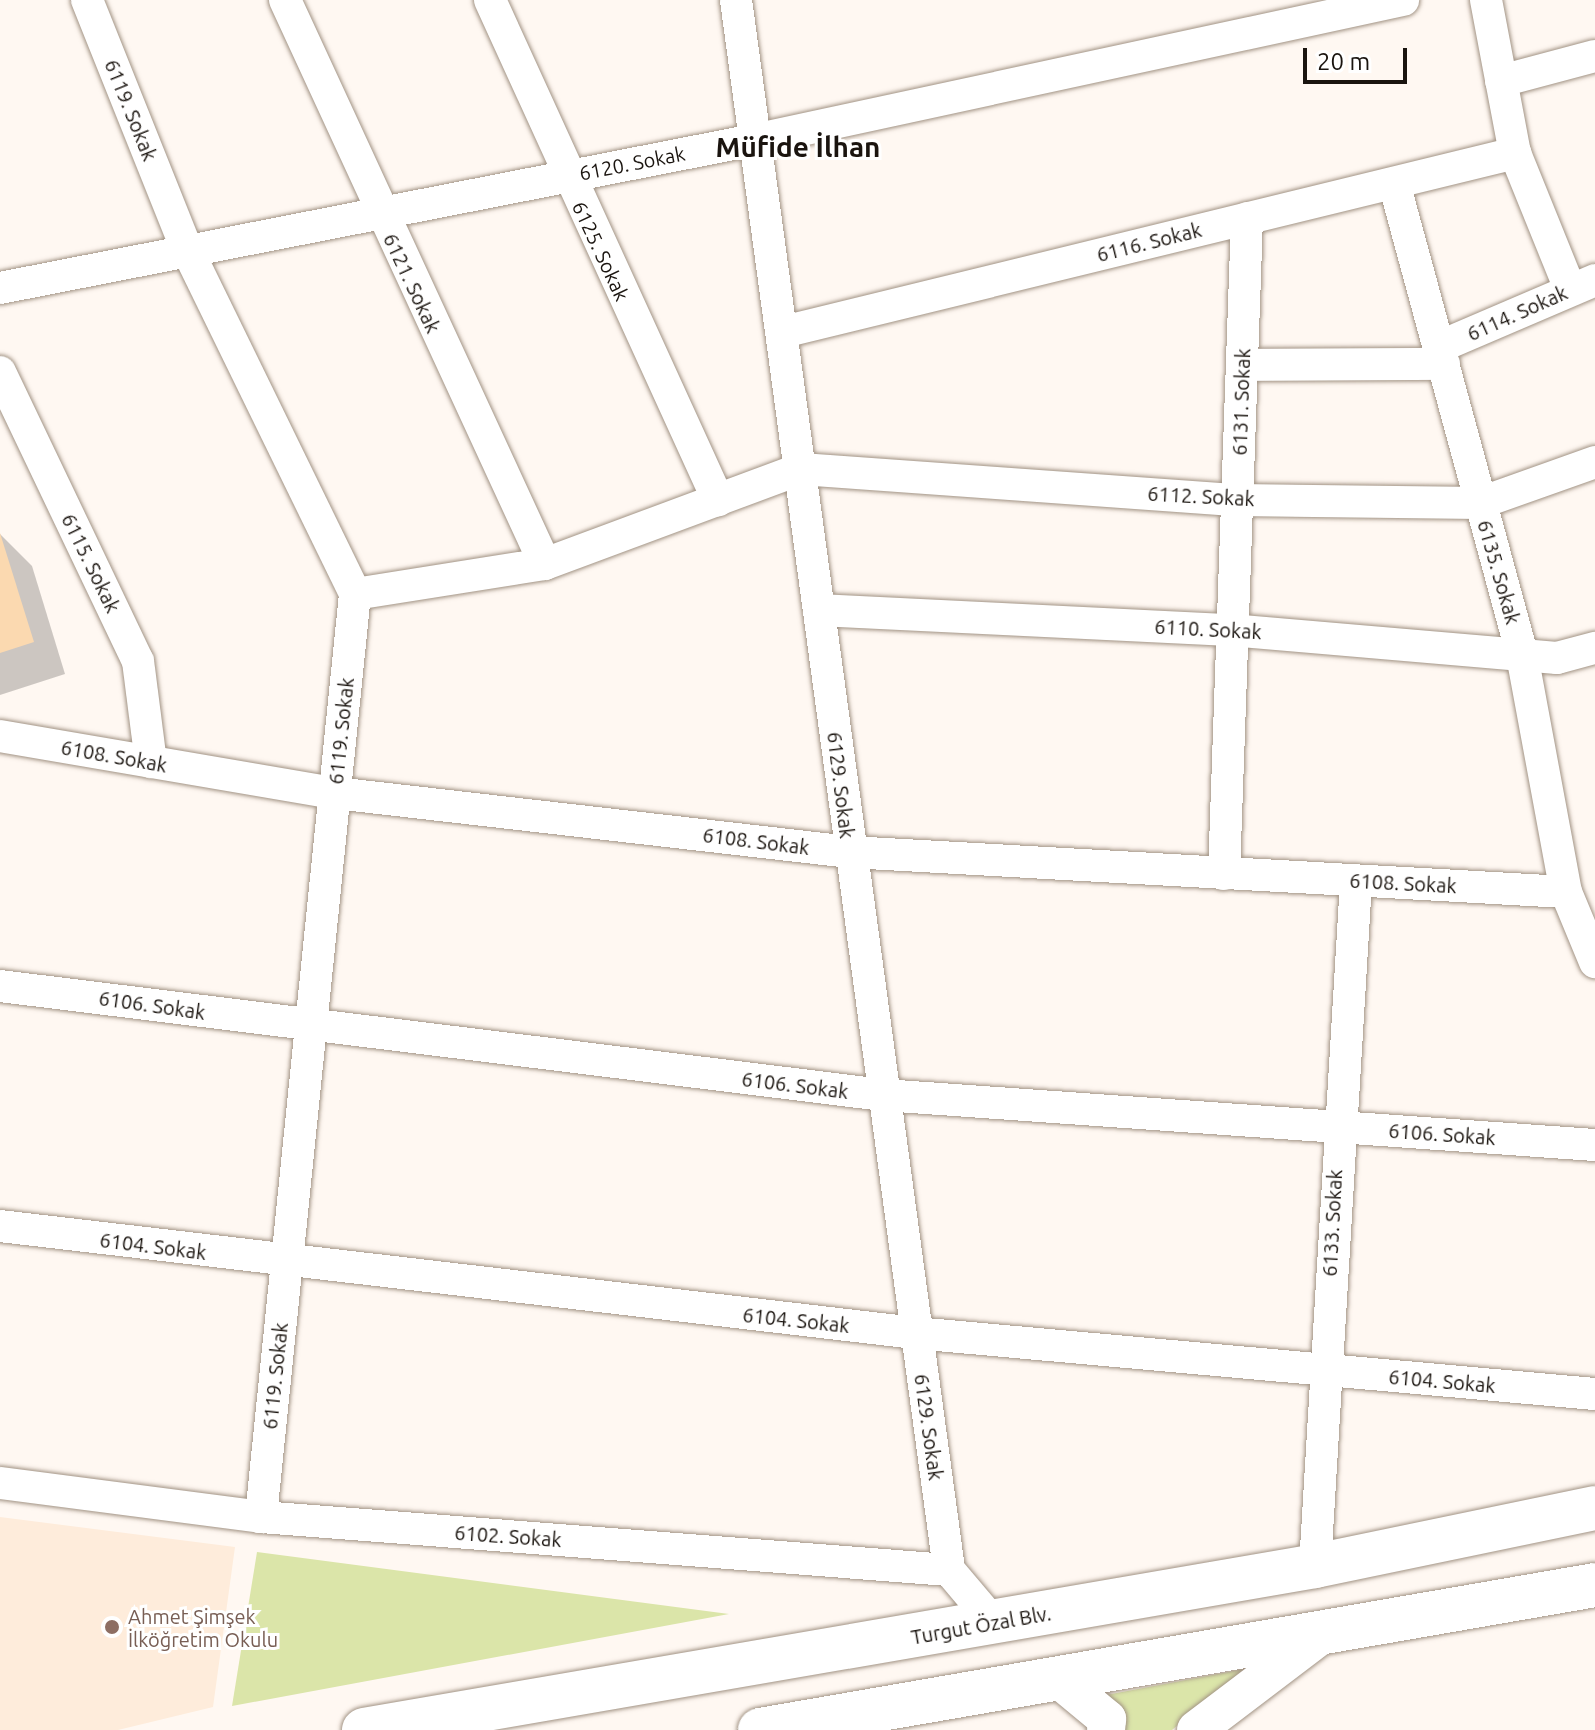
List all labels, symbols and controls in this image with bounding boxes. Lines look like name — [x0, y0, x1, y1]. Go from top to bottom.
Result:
scale bar — [1307, 32, 1411, 82]
text: 20 m — [1317, 48, 1370, 75]
street label: 6119. Sokak — [100, 56, 162, 164]
district label: Müfide İlhan — [716, 130, 880, 164]
street label: 6120. Sokak — [577, 141, 687, 185]
street label: 6125. Sokak — [567, 197, 635, 305]
street label: 6116. Sokak — [1094, 217, 1204, 267]
street label: 6121. Sokak — [378, 229, 446, 337]
street label: 6114. Sokak — [1463, 280, 1571, 346]
street label: 6131. Sokak — [1227, 348, 1255, 456]
street label: 6112. Sokak — [1147, 481, 1255, 511]
street label: 6115. Sokak — [57, 510, 125, 616]
street label: 6135. Sokak — [1473, 517, 1525, 627]
street label: 6110. Sokak — [1154, 614, 1262, 644]
street label: 6119. Sokak — [323, 676, 359, 786]
street label: 6129. Sokak — [823, 730, 859, 840]
street label: 6108. Sokak — [59, 735, 169, 777]
street label: 6108. Sokak — [701, 823, 811, 859]
street label: 6108. Sokak — [1349, 868, 1457, 898]
street label: 6106. Sokak — [97, 986, 207, 1024]
street label: 6106. Sokak — [740, 1067, 850, 1103]
street label: 6106. Sokak — [1388, 1118, 1496, 1150]
street label: 6133. Sokak — [1317, 1169, 1347, 1277]
street label: 6104. Sokak — [98, 1228, 208, 1264]
street label: 6104. Sokak — [741, 1302, 851, 1338]
street label: 6119. Sokak — [257, 1321, 293, 1431]
street label: 6104. Sokak — [1388, 1364, 1496, 1398]
street label: 6129. Sokak — [910, 1372, 948, 1482]
street label: 6102. Sokak — [454, 1520, 562, 1552]
street label: Turgut Özal Blv. — [909, 1601, 1053, 1649]
place label: Ahmet Şimşek İlköğretim Okulu — [128, 1604, 278, 1651]
marker: Ahmet Şimşek İlköğretim Okulu — [103, 1618, 121, 1636]

